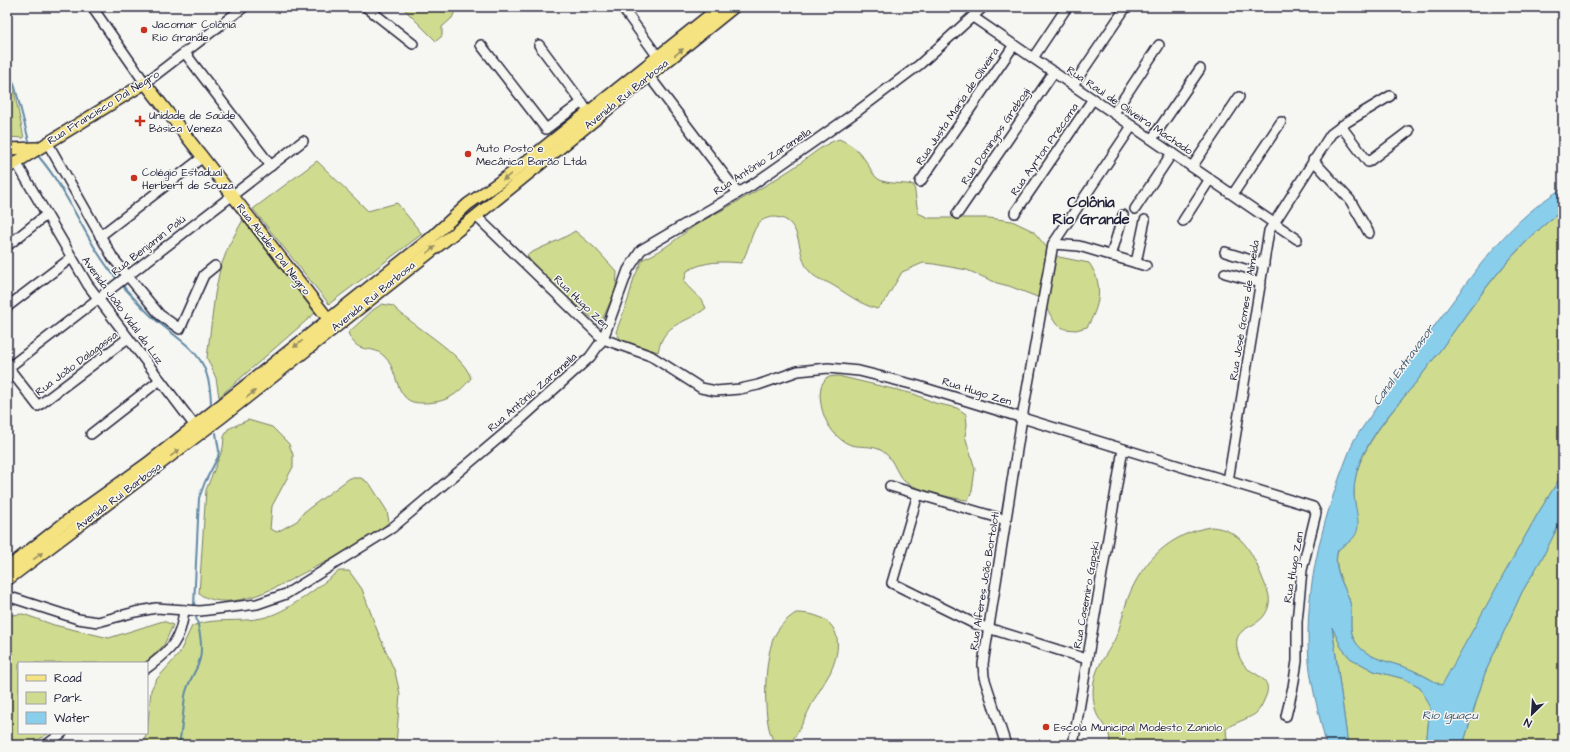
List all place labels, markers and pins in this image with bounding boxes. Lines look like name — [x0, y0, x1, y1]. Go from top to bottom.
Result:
place label: Jacomar Colônia Rio Grande — [152, 17, 236, 45]
marker: Jacomar Colônia Rio Grande — [139, 25, 149, 35]
place label: Unidade de Saúde Básica Veneza — [149, 108, 235, 136]
marker: Unidade de Saúde Básica Veneza — [134, 115, 146, 127]
place label: Auto Posto e Mecânica Barão Ltda — [476, 141, 587, 169]
marker: Auto Posto e Mecânica Barão Ltda — [463, 149, 473, 159]
place label: Colégio Estadual Herbert de Souza — [142, 165, 234, 193]
marker: Colégio Estadual Herbert de Souza — [129, 173, 139, 183]
place label: Escola Municipal Modesto Zaniolo — [1054, 720, 1223, 735]
marker: Escola Municipal Modesto Zaniolo — [1041, 722, 1051, 732]

